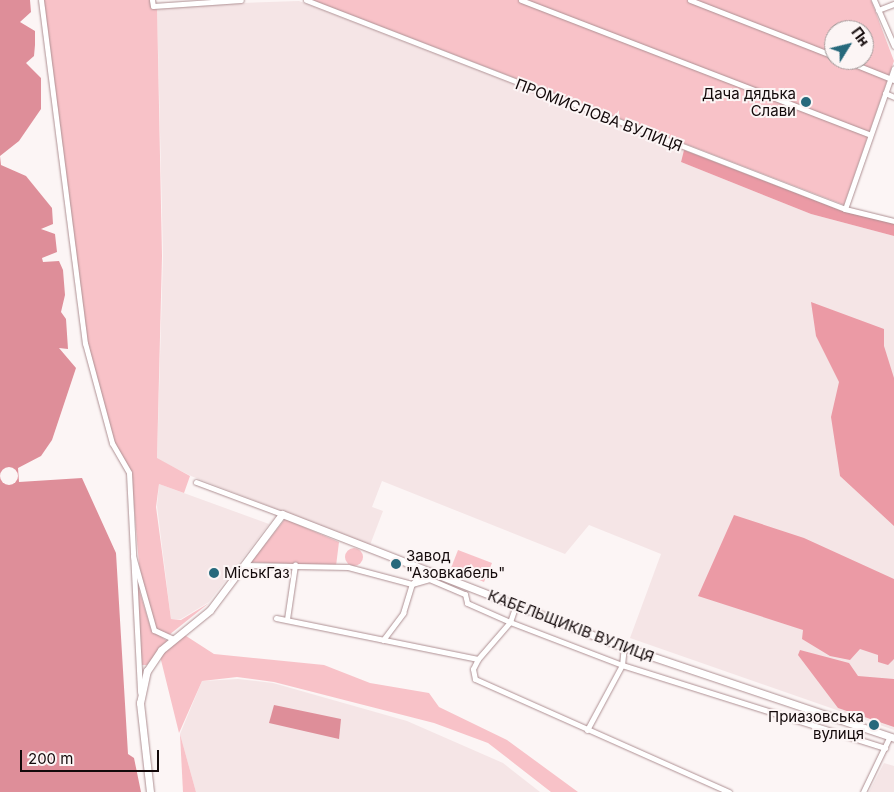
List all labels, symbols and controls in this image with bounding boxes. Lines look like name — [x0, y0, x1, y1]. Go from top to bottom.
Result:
north arrow — [824, 20, 874, 70]
text: Пн — [848, 24, 873, 49]
street label: ПРОМИСЛОВА ВУЛИЦЯ — [513, 75, 685, 155]
place label: Дача дядька Слави — [702, 84, 796, 119]
marker: Дача дядька Слави — [800, 96, 812, 108]
place label: Завод "Азовкабель" — [406, 546, 505, 581]
marker: Завод "Азовкабель" — [390, 558, 402, 570]
place label: МіськГаз — [224, 564, 290, 582]
marker: МіськГаз — [208, 567, 220, 579]
street label: КАБЕЛЬЩИКІВ ВУЛИЦЯ — [485, 586, 657, 666]
place label: Приазовська вулиця — [768, 707, 864, 742]
marker: Приазовська вулиця — [868, 719, 880, 731]
scale bar — [22, 740, 161, 772]
text: 200 m — [28, 749, 73, 768]

